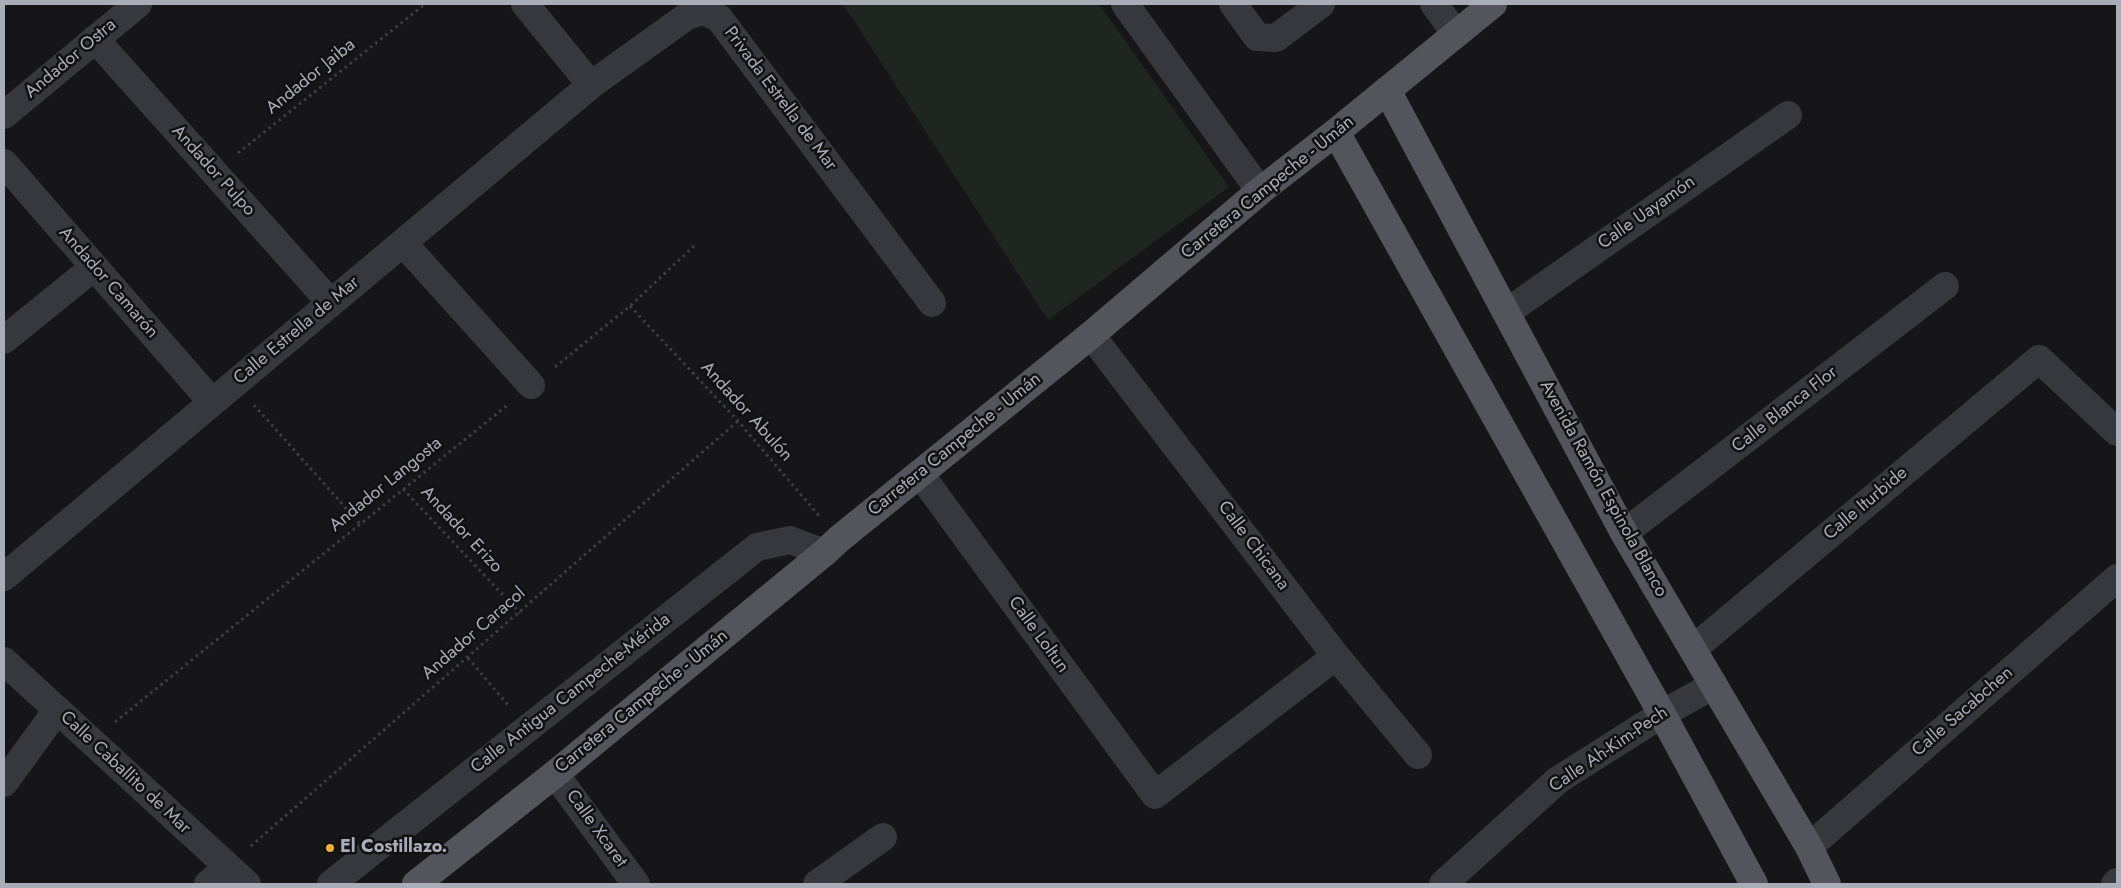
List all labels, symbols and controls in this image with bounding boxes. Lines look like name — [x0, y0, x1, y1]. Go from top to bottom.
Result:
street label: Andador Ostra — [21, 15, 121, 103]
street label: Privada Estrella de Mar — [719, 23, 841, 175]
street label: Andador Jaiba — [262, 34, 360, 120]
street label: Carretera Campeche - Umán — [1177, 112, 1359, 264]
street label: Andador Pulpo — [166, 121, 260, 221]
street label: Calle Uayamón — [1594, 172, 1700, 254]
street label: Andador Camarón — [54, 223, 162, 343]
street label: Calle Estrella de Mar — [230, 272, 364, 390]
street label: Andador Abulón — [696, 358, 796, 466]
street label: Calle Blanca Flor — [1728, 362, 1842, 458]
street label: Carretera Campeche - Umán — [864, 369, 1046, 521]
street label: Avenida Ramón Espinola Blanco — [1534, 377, 1672, 601]
street label: Andador Langosta — [325, 433, 447, 537]
street label: Calle Iturbide — [1820, 463, 1912, 545]
street label: Andador Erizo — [415, 482, 507, 578]
street label: Calle Chicana — [1213, 497, 1293, 595]
street label: Andador Caracol — [418, 583, 530, 685]
street label: Calle Loltun — [1003, 593, 1073, 677]
street label: Calle Antigua Campeche-Mérida — [467, 609, 675, 779]
street label: Carretera Campeche - Umán — [551, 626, 733, 778]
street label: Calle Sacabchen — [1908, 662, 2018, 762]
street label: Calle Ah-Kim-Pech — [1546, 702, 1672, 798]
street label: Calle Caballito de Mar — [55, 707, 195, 839]
street label: Calle Xcaret — [561, 786, 631, 872]
place label: El Costillazo. — [340, 837, 447, 859]
marker: El Costillazo. — [324, 842, 336, 854]

